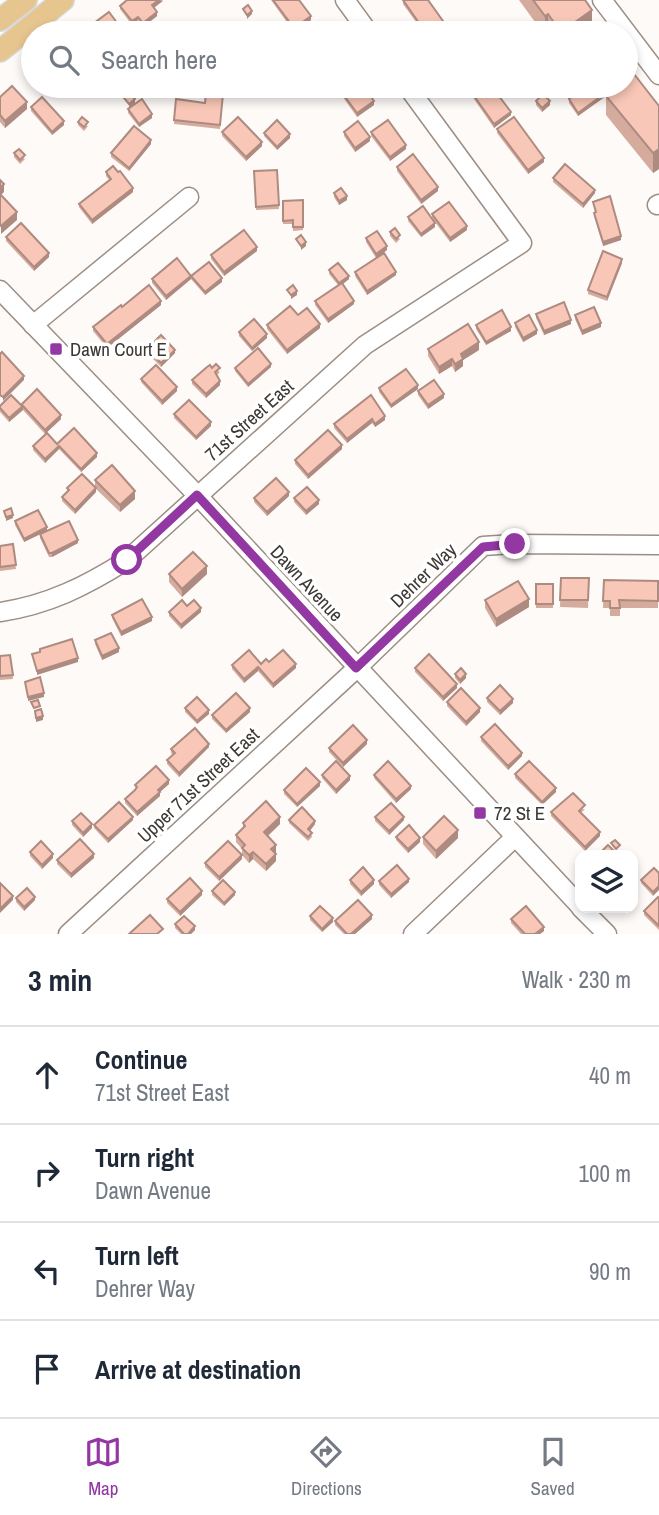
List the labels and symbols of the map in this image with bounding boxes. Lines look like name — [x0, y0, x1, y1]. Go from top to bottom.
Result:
place label: Dawn Court E — [70, 336, 167, 362]
marker: Dawn Court E — [48, 341, 64, 357]
street label: 71st Street East — [199, 373, 299, 467]
route end — [499, 528, 530, 559]
street label: Dehrer Way — [384, 537, 462, 613]
street label: Dawn Avenue — [265, 539, 349, 627]
route start — [111, 544, 142, 575]
street label: Upper 71st Street East — [131, 721, 265, 848]
place label: 72 St E — [494, 800, 545, 826]
marker: 72 St E — [472, 805, 488, 821]

